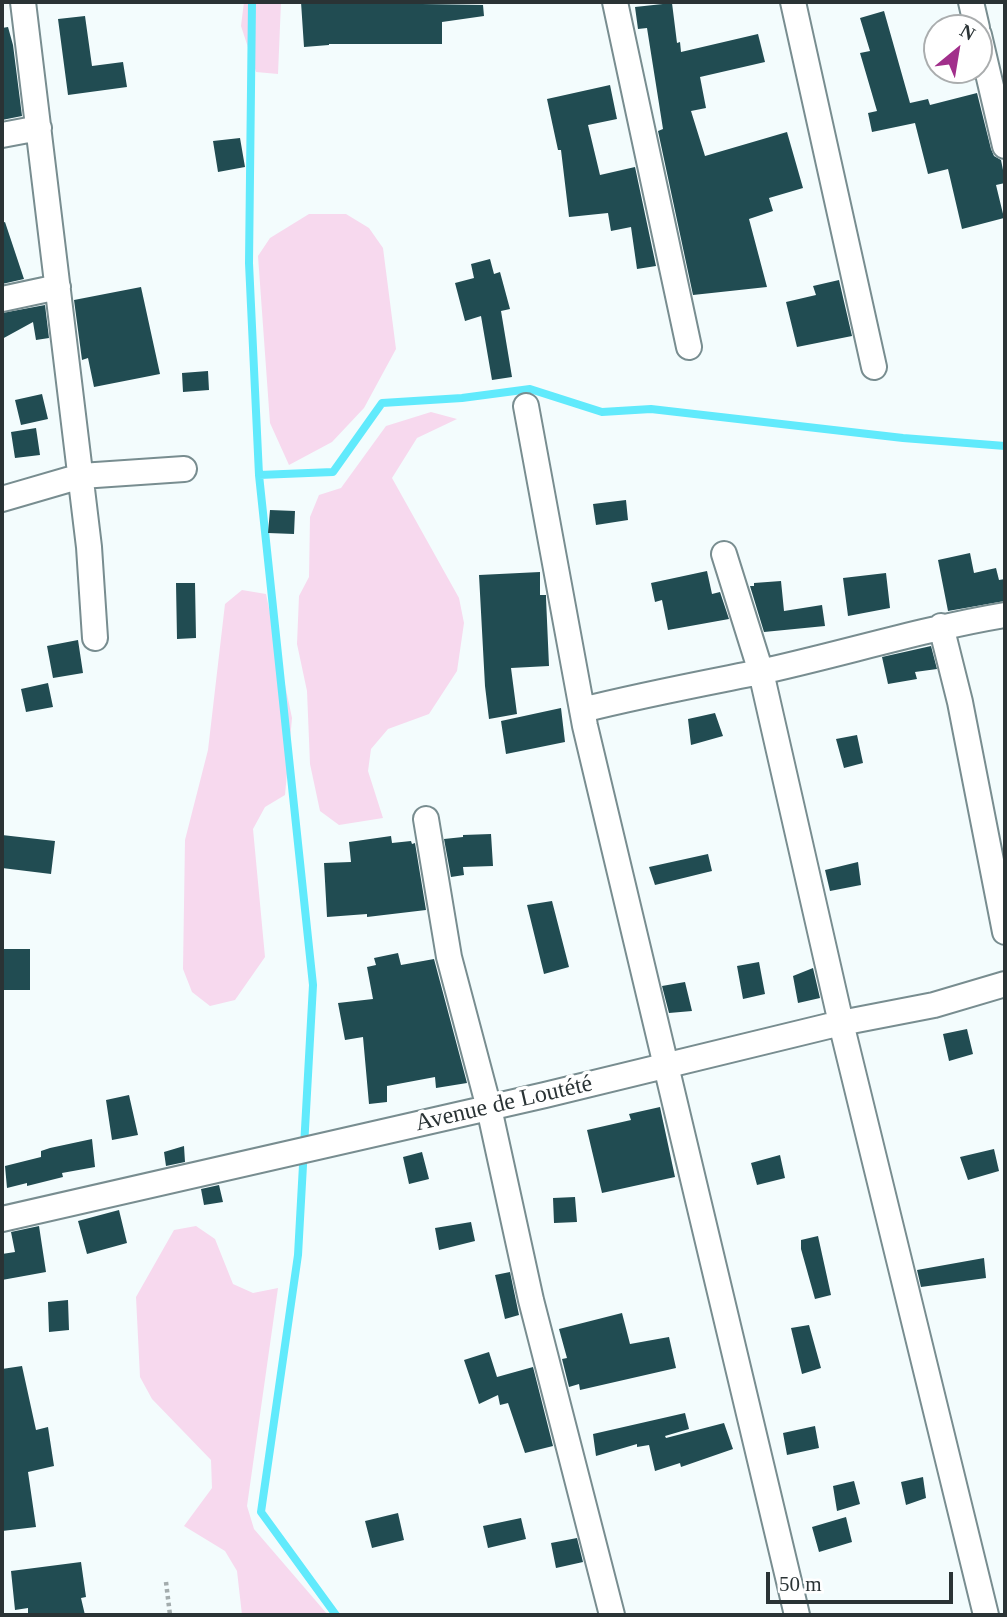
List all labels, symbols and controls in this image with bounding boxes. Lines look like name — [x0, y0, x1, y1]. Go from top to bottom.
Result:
north arrow — [923, 14, 993, 84]
text: N — [957, 20, 979, 45]
street label: Avenue de Loutété — [413, 1070, 595, 1138]
scale bar — [769, 1558, 956, 1602]
text: 50 m — [779, 1572, 822, 1596]

